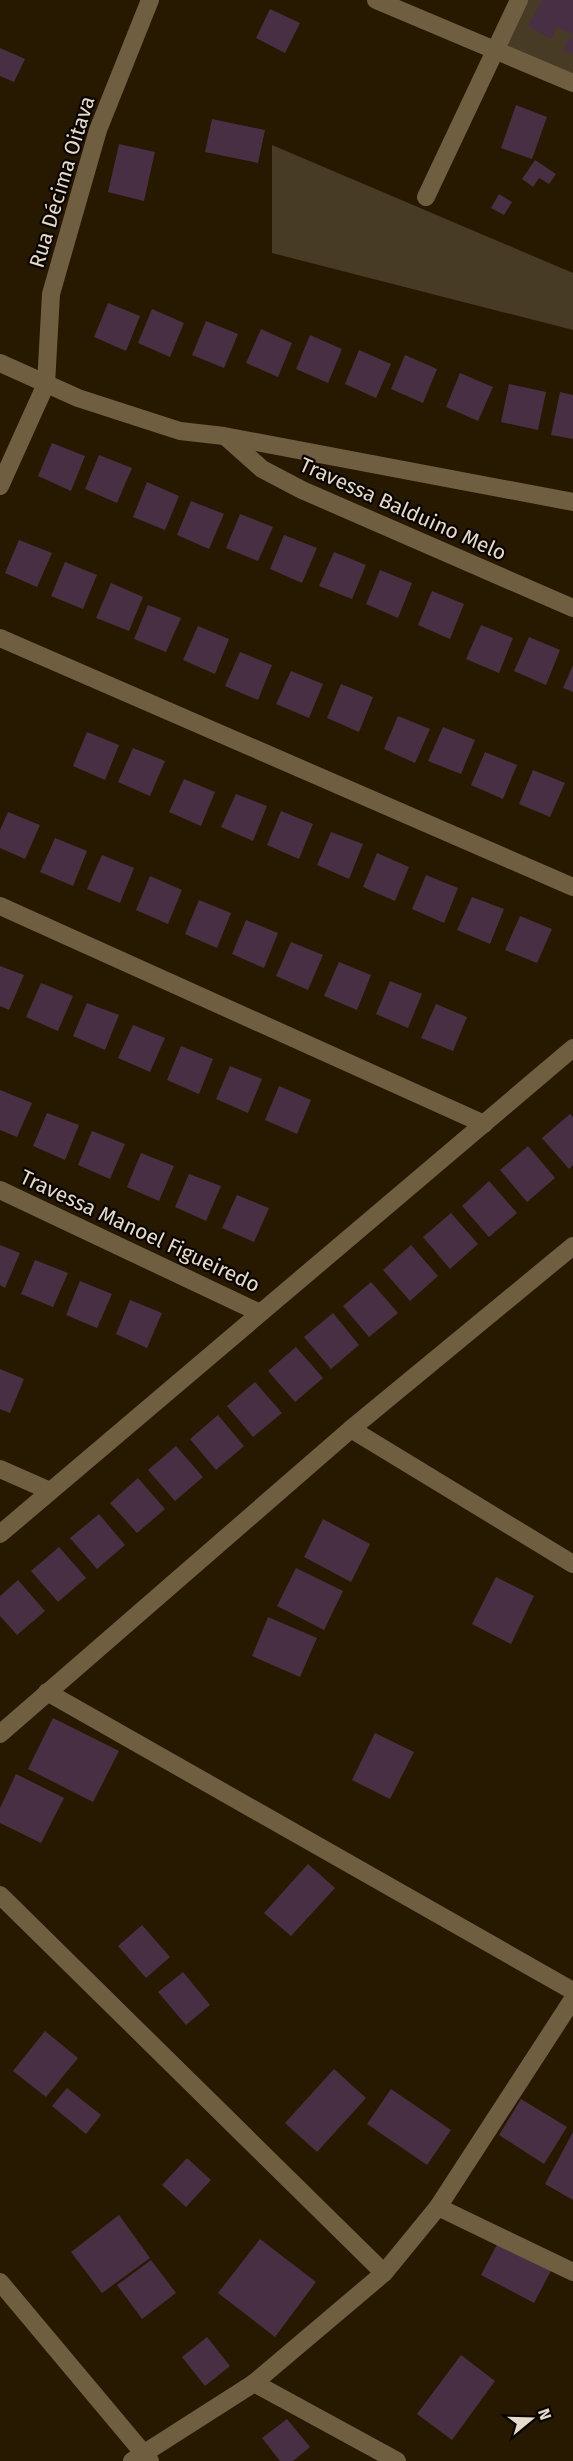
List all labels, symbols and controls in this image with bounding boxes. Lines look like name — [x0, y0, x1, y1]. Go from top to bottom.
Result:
street label: Rua Décima Oitava — [24, 93, 100, 271]
street label: Travessa Balduino Melo — [296, 452, 510, 566]
street label: Travessa Manoel Figueiredo — [16, 1164, 264, 1298]
north arrow — [501, 2389, 561, 2449]
text: N — [534, 2406, 555, 2422]

